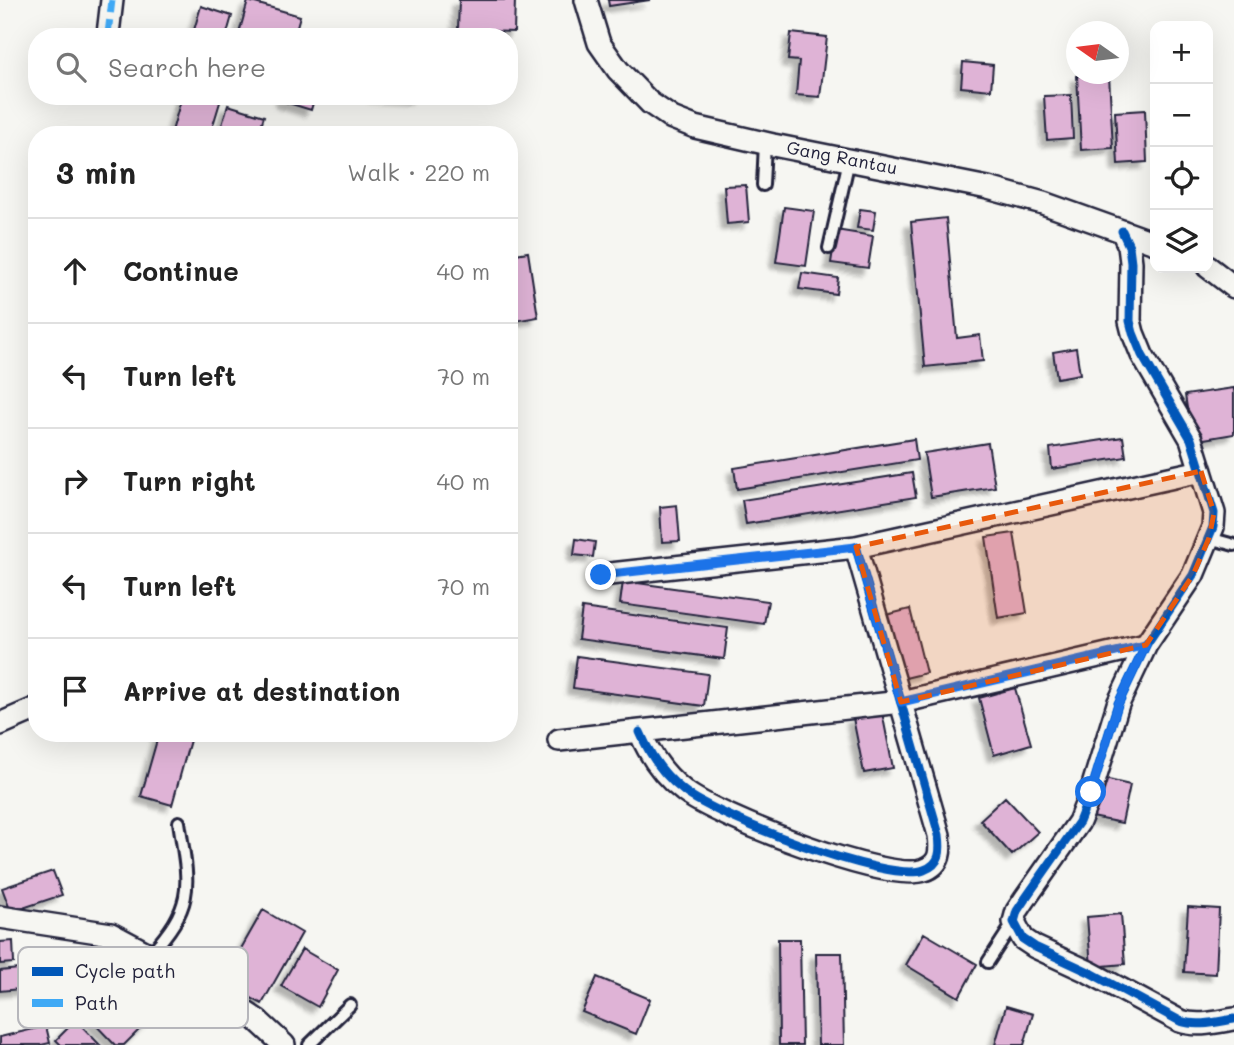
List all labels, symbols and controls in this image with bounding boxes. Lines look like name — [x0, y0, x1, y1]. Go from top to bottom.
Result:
north arrow — [1066, 21, 1129, 84]
map controls — [1150, 21, 1213, 273]
button: + — [1150, 21, 1213, 84]
search box — [28, 28, 518, 105]
icon: search — [52, 48, 90, 86]
text: Search here — [108, 50, 266, 84]
button: − — [1150, 84, 1213, 147]
street label: Gang Rantau — [785, 135, 900, 180]
button: locate — [1150, 147, 1213, 210]
text: 3 min — [56, 152, 136, 192]
text: Walk · 220 m — [347, 157, 490, 187]
button: layers — [1150, 210, 1213, 273]
icon: ahead — [56, 252, 94, 290]
text: Continue — [123, 254, 239, 288]
text: 40 m — [437, 256, 490, 286]
icon: left — [56, 357, 94, 395]
text: Turn left — [123, 359, 236, 393]
text: 70 m — [437, 361, 490, 391]
icon: right — [56, 462, 94, 500]
text: Turn right — [123, 464, 256, 498]
text: 40 m — [437, 466, 490, 496]
route end — [585, 559, 616, 590]
icon: left — [56, 567, 94, 605]
text: Turn left — [123, 569, 236, 603]
text: 70 m — [437, 571, 490, 601]
icon: arrive — [56, 672, 94, 710]
text: Arrive at destination — [123, 674, 400, 708]
route start — [1075, 776, 1106, 807]
legend — [18, 947, 248, 1028]
text: Cycle path — [75, 958, 175, 983]
text: Path — [75, 990, 118, 1015]

